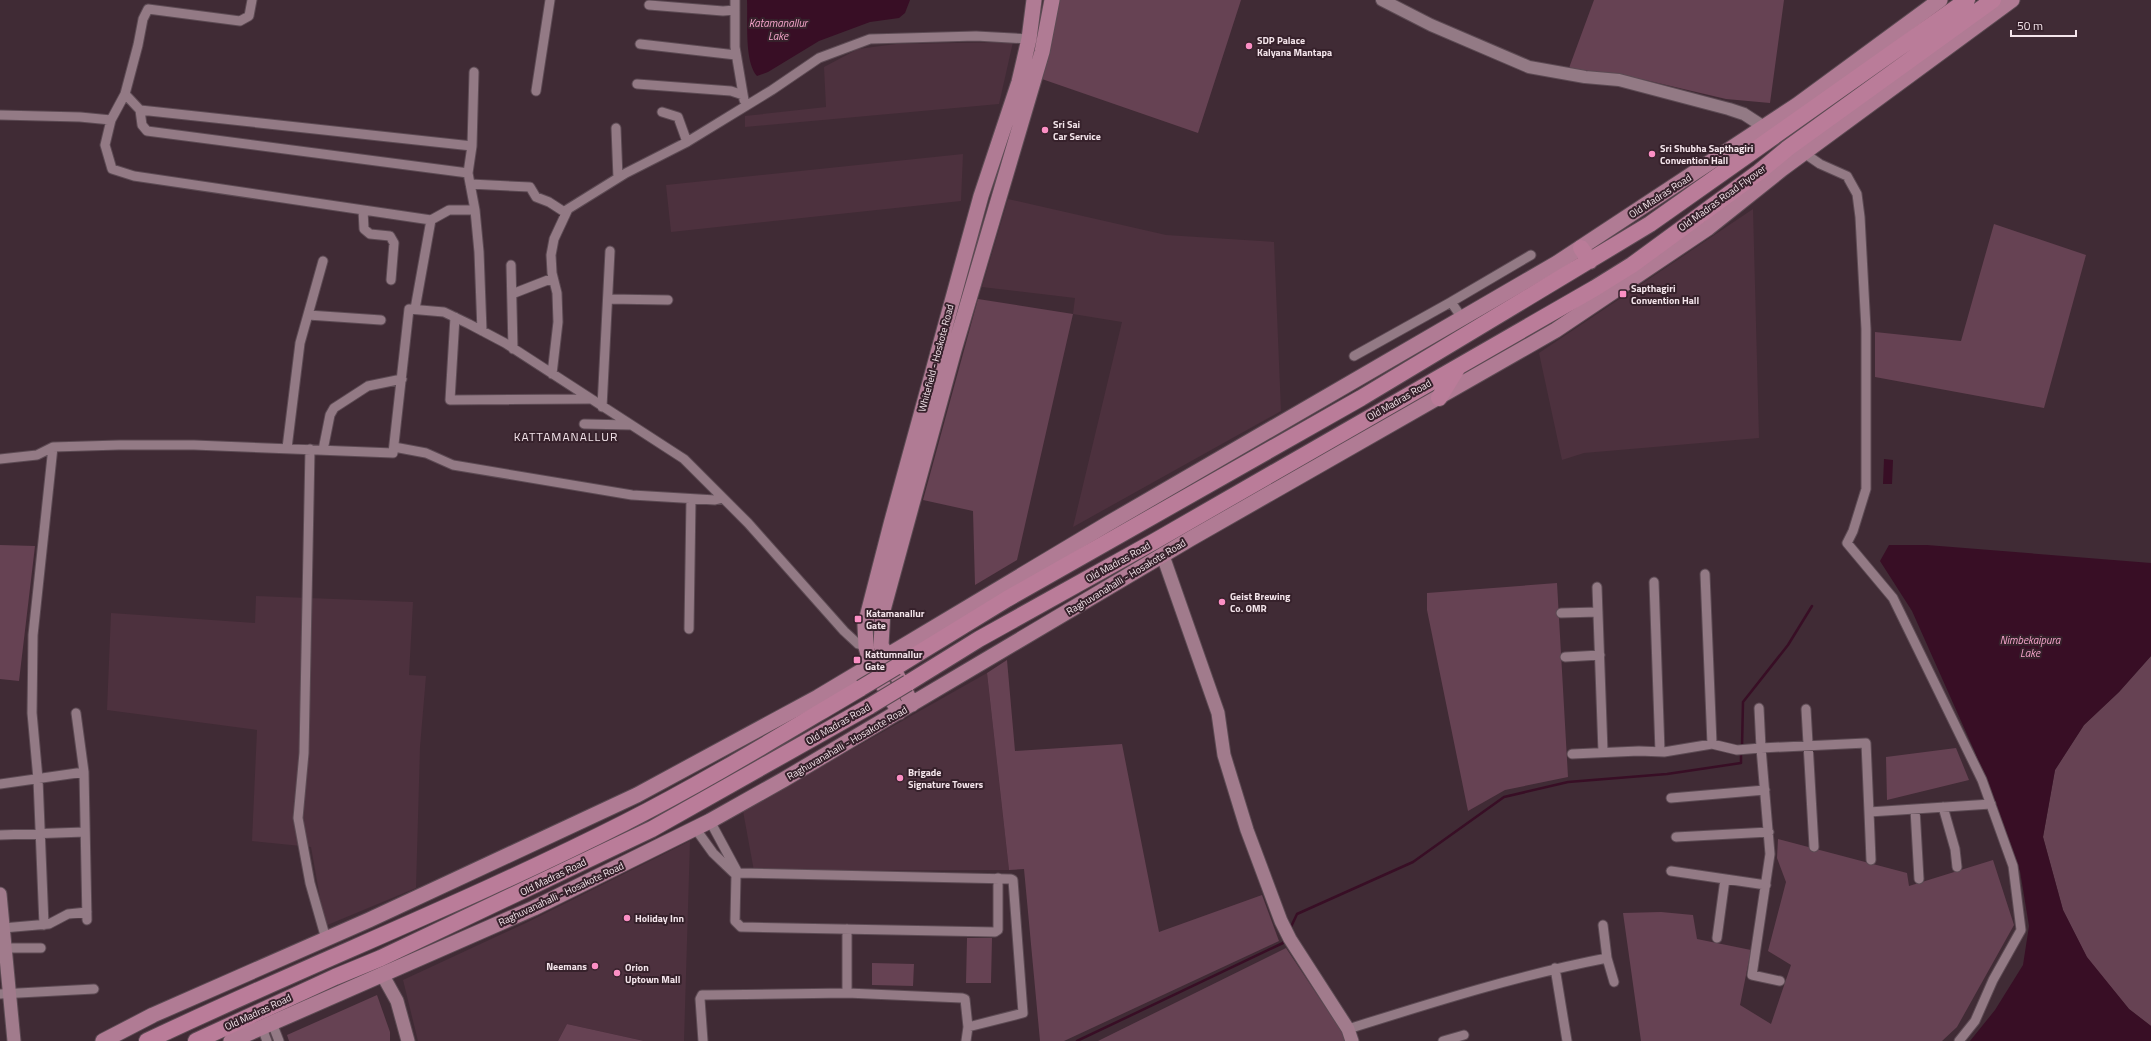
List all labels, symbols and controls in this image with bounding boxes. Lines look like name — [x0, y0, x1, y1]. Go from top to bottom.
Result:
scale bar — [2011, 12, 2076, 38]
water label: Katamanallur Lake — [749, 15, 809, 44]
text: 50 m — [2017, 16, 2043, 35]
place label: SDP Palace Kalyana Mantapa — [1257, 33, 1332, 60]
marker: SDP Palace Kalyana Mantapa — [1244, 41, 1254, 51]
place label: Sri Sai Car Service — [1053, 117, 1101, 144]
marker: Sri Sai Car Service — [1040, 125, 1050, 135]
place label: Sri Shubha Sapthagiri Convention Hall — [1660, 141, 1753, 168]
marker: Sri Shubha Sapthagiri Convention Hall — [1647, 149, 1657, 159]
street label: Old Madras Road Flyover — [1675, 161, 1769, 235]
street label: Old Madras Road — [1626, 170, 1694, 222]
place label: Sapthagiri Convention Hall — [1631, 281, 1700, 308]
marker: Sapthagiri Convention Hall — [1618, 289, 1628, 299]
street label: Whitefield - Hoskote Road — [914, 303, 958, 413]
street label: Old Madras Road — [1364, 375, 1434, 425]
district label: KATTAMANALLUR — [514, 427, 618, 446]
street label: Raghuvanahalli - Hosakote Road — [1063, 535, 1189, 619]
street label: Old Madras Road — [1083, 538, 1153, 586]
place label: Geist Brewing Co. OMR — [1230, 589, 1291, 616]
marker: Geist Brewing Co. OMR — [1217, 597, 1227, 607]
place label: Katamanallur Gate — [866, 606, 925, 633]
marker: Katamanallur Gate — [853, 614, 863, 624]
water label: Nimbekaipura Lake — [2000, 632, 2061, 661]
place label: Kattumnallur Gate — [865, 647, 923, 674]
marker: Kattumnallur Gate — [852, 655, 862, 665]
street label: Old Madras Road — [803, 699, 873, 749]
street label: Raghuvanahalli - Hosakote Road — [784, 702, 910, 784]
place label: Brigade Signature Towers — [908, 765, 984, 792]
marker: Brigade Signature Towers — [895, 773, 905, 783]
street label: Old Madras Road — [517, 854, 589, 900]
street label: Raghuvanahalli - Hosakote Road — [496, 858, 626, 930]
place label: Holiday Inn — [635, 911, 684, 926]
marker: Holiday Inn — [622, 913, 632, 923]
place label: Neemans — [546, 959, 587, 974]
place label: Orion Uptown Mall — [625, 960, 681, 987]
marker: Neemans — [590, 961, 600, 971]
marker: Orion Uptown Mall — [612, 968, 622, 978]
street label: Old Madras Road — [222, 990, 294, 1034]

